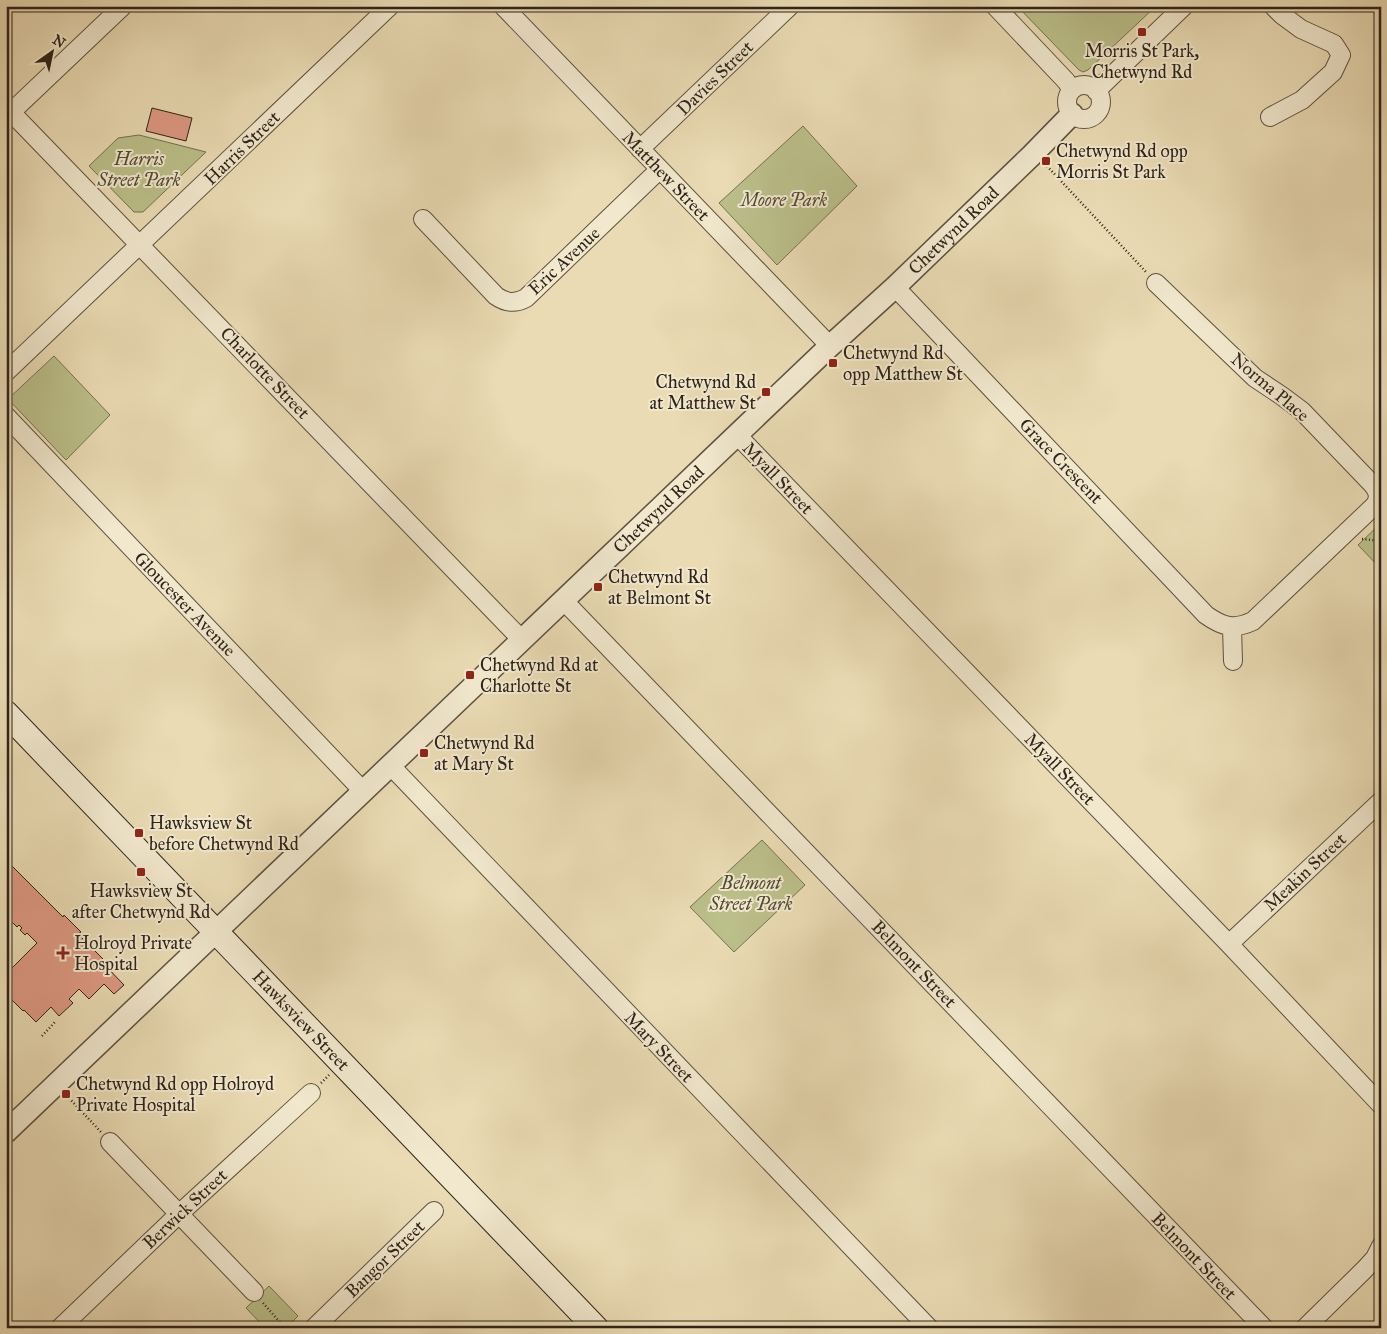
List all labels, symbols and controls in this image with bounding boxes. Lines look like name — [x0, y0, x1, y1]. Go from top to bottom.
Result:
marker: Morris St Park, Chetwynd Rd — [1136, 26, 1148, 38]
north arrow — [28, 28, 78, 78]
text: N — [49, 31, 69, 52]
street label: Davies Street — [672, 36, 758, 120]
place label: Morris St Park, Chetwynd Rd — [1085, 40, 1199, 83]
street label: Harris Street — [200, 106, 285, 190]
street label: Matthew Street — [618, 126, 715, 226]
place label: Chetwynd Rd opp Morris St Park — [1056, 140, 1188, 183]
park label: Harris Street Park — [96, 148, 181, 191]
marker: Chetwynd Rd opp Morris St Park — [1040, 155, 1052, 167]
street label: Chetwynd Road — [904, 182, 1004, 279]
park label: Moore Park — [739, 189, 827, 211]
street label: Eric Avenue — [524, 222, 604, 300]
street label: Charlotte Street — [216, 322, 315, 424]
place label: Chetwynd Rd opp Matthew St — [843, 342, 963, 385]
street label: Norma Place — [1226, 348, 1314, 426]
marker: Chetwynd Rd opp Matthew St — [827, 357, 839, 369]
place label: Chetwynd Rd at Matthew St — [649, 371, 757, 414]
marker: Chetwynd Rd at Matthew St — [760, 386, 772, 398]
street label: Grace Crescent — [1015, 414, 1108, 509]
street label: Myall Street — [738, 437, 818, 519]
street label: Chetwynd Road — [609, 461, 709, 558]
street label: Gloucester Avenue — [130, 547, 240, 661]
place label: Chetwynd Rd at Belmont St — [608, 566, 712, 609]
marker: Chetwynd Rd at Belmont St — [592, 581, 604, 593]
place label: Chetwynd Rd at Charlotte St — [480, 654, 599, 697]
marker: Chetwynd Rd at Charlotte St — [464, 669, 476, 681]
street label: Myall Street — [1020, 728, 1100, 810]
place label: Chetwynd Rd at Mary St — [434, 732, 535, 775]
marker: Chetwynd Rd at Mary St — [418, 747, 430, 759]
place label: Hawksview St before Chetwynd Rd — [149, 812, 299, 855]
marker: Hawksview St before Chetwynd Rd — [133, 827, 145, 839]
street label: Meakin Street — [1259, 828, 1351, 916]
marker: Hawksview St after Chetwynd Rd — [135, 866, 147, 878]
park label: Belmont Street Park — [708, 872, 793, 915]
place label: Hawksview St after Chetwynd Rd — [72, 880, 210, 923]
street label: Belmont Street — [867, 916, 962, 1013]
place label: Holroyd Private Hospital — [74, 932, 192, 975]
marker: Holroyd Private Hospital — [56, 946, 70, 960]
street label: Hawksview Street — [248, 965, 355, 1076]
street label: Mary Street — [620, 1007, 699, 1087]
place label: Chetwynd Rd opp Holroyd Private Hospital — [76, 1073, 274, 1116]
marker: Chetwynd Rd opp Holroyd Private Hospital — [60, 1088, 72, 1100]
street label: Berwick Street — [138, 1164, 232, 1254]
street label: Belmont Street — [1147, 1208, 1242, 1305]
street label: Bangor Street — [341, 1215, 431, 1303]

